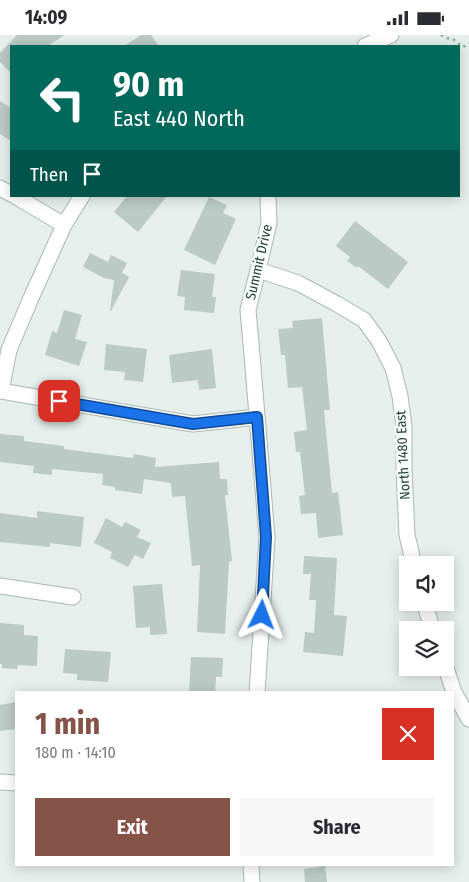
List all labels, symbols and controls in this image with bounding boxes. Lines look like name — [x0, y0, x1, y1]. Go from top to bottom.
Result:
text: 14:09 — [25, 6, 67, 29]
text: 90 m — [113, 63, 184, 105]
icon: left — [30, 65, 95, 130]
text: East 440 North — [113, 105, 245, 132]
icon: arrive — [78, 160, 106, 188]
text: Then — [30, 163, 68, 186]
street label: Summit Drive — [242, 223, 276, 301]
pin — [38, 380, 80, 422]
icon: arrive — [45, 387, 73, 415]
street label: North 1480 East — [392, 409, 414, 500]
map controls — [399, 556, 454, 676]
button: sound — [399, 556, 454, 611]
position arrow — [235, 588, 287, 640]
button: layers — [399, 621, 454, 676]
text: 1 min — [35, 706, 100, 742]
button: close — [382, 708, 434, 760]
text: 180 m · 14:10 — [35, 743, 116, 762]
button: Exit — [35, 798, 230, 856]
button: Share — [240, 798, 434, 856]

